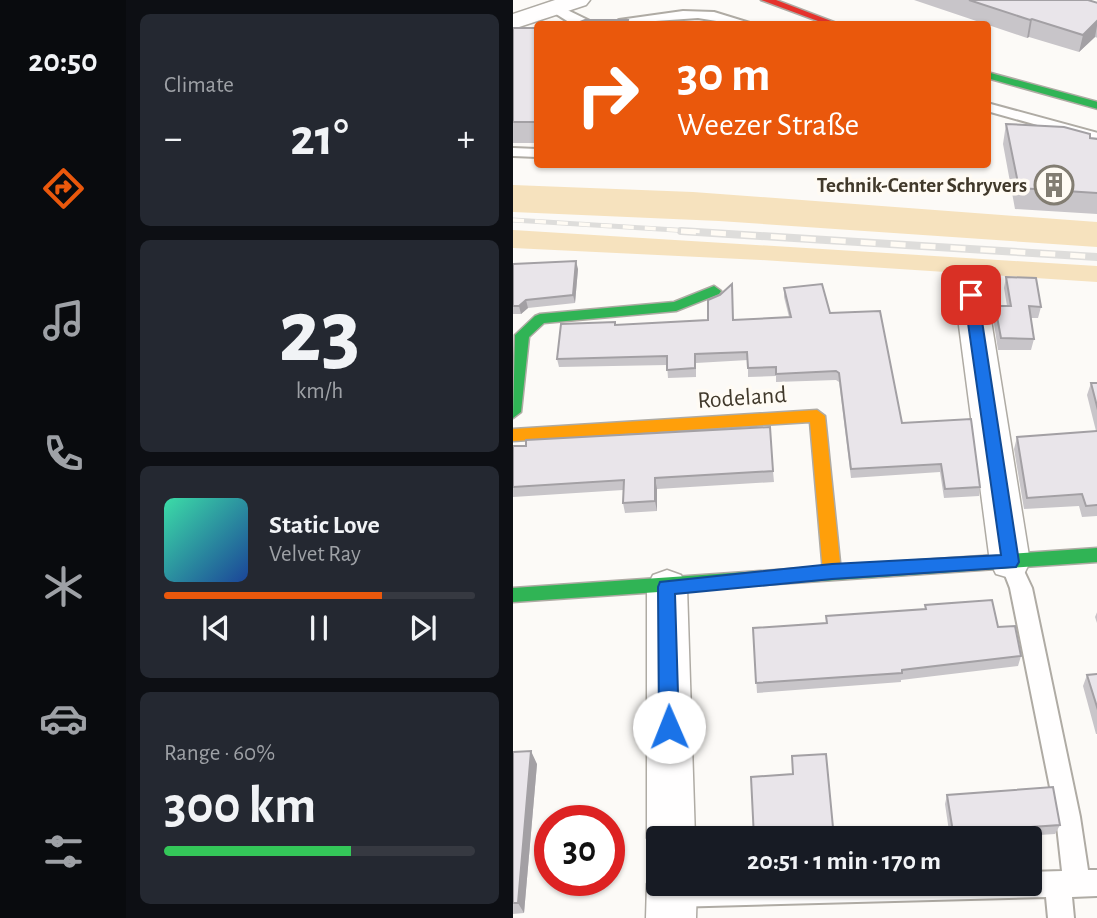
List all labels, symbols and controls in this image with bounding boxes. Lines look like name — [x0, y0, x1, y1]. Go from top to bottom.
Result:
text: 20:50 — [28, 45, 98, 77]
icon: right — [562, 49, 653, 140]
text: 30 m — [677, 51, 771, 100]
text: Climate — [164, 74, 234, 97]
text: Weezer Straße — [677, 109, 859, 141]
text: 21° — [290, 112, 349, 164]
text: − — [164, 120, 182, 158]
text: + — [457, 120, 475, 158]
icon: directions — [39, 164, 88, 213]
building icon: Technik-Center Schryvers — [1033, 164, 1075, 206]
place label: Technik-Center Schryvers — [817, 175, 1027, 196]
pin — [941, 265, 1001, 325]
icon: arrive — [952, 276, 990, 314]
text: 23 — [278, 287, 361, 378]
icon: music — [39, 296, 88, 345]
text: km/h — [296, 380, 343, 403]
street label: Rodeland — [697, 383, 787, 413]
icon: phone — [39, 429, 88, 478]
text: Static Love — [269, 512, 380, 538]
text: Velvet Ray — [269, 543, 361, 566]
icon: climate — [39, 562, 88, 611]
icon: previous — [197, 609, 235, 647]
icon: pause — [300, 609, 338, 647]
icon: next — [404, 609, 442, 647]
position arrow — [632, 690, 706, 764]
icon: car — [39, 694, 88, 743]
text: Range · 60% — [164, 742, 275, 765]
text: 300 km — [164, 780, 316, 832]
speed limit sign: 30 — [534, 805, 625, 896]
icon: filters — [39, 827, 88, 876]
text: 20:51 · 1 min · 170 m — [747, 848, 941, 874]

